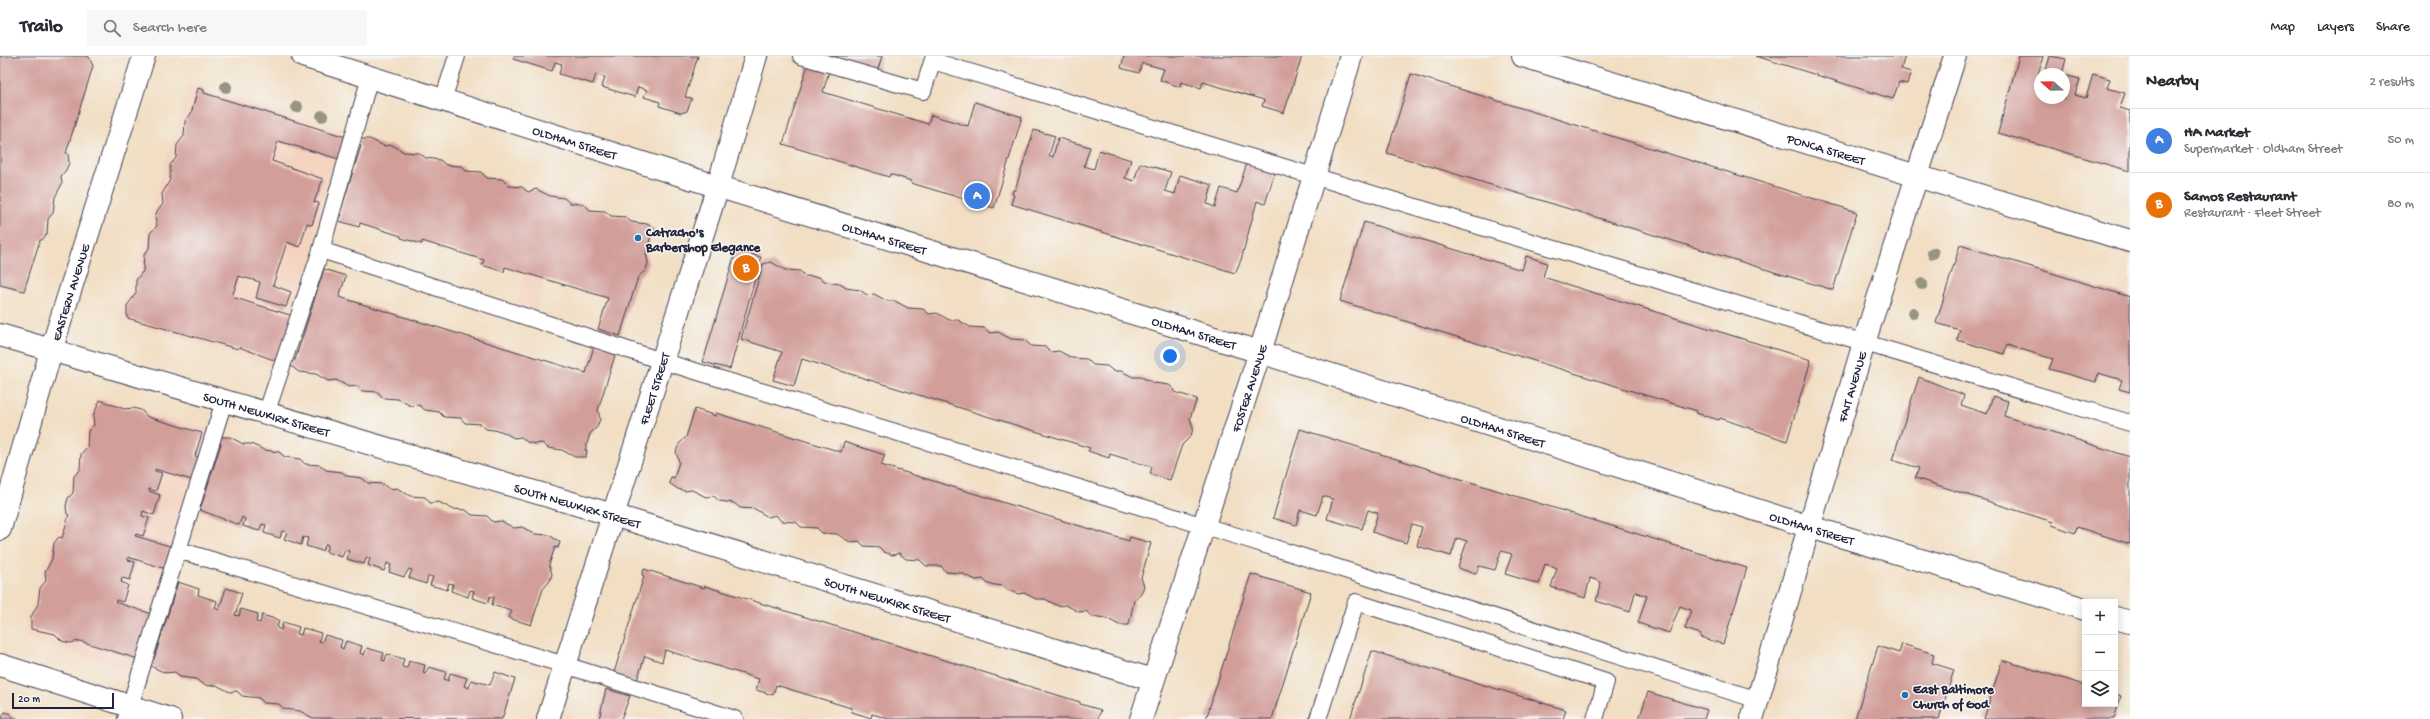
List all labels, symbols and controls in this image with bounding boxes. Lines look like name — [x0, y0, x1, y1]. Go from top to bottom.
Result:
search box — [87, 10, 367, 46]
text: Trailo — [20, 16, 63, 39]
icon: search — [101, 17, 123, 39]
text: Search here — [133, 19, 207, 37]
text: Map — [2271, 19, 2295, 36]
text: Layers — [2317, 19, 2354, 36]
text: Share — [2376, 19, 2410, 36]
north arrow — [2034, 68, 2070, 104]
text: Nearby — [2146, 72, 2199, 92]
text: 2 results — [2369, 75, 2414, 90]
street label: OLDHAM STREET — [530, 124, 619, 165]
text: HA Market — [2184, 124, 2250, 142]
street label: PONCA STREET — [1784, 132, 1867, 170]
text: A — [2155, 133, 2163, 148]
text: 50 m — [2387, 133, 2414, 148]
text: Supermarket · Oldham Street — [2184, 142, 2342, 157]
pin: A — [964, 181, 990, 211]
text: Samos Restaurant — [2184, 188, 2296, 206]
text: B — [2156, 197, 2162, 212]
text: 80 m — [2387, 197, 2414, 212]
text: Restaurant · Fleet Street — [2184, 206, 2320, 221]
street label: OLDHAM STREET — [840, 220, 929, 260]
place label: Catracho's Barbershop Elegance — [645, 226, 762, 257]
marker: Catracho's Barbershop Elegance — [633, 233, 643, 243]
street label: EASTERN AVENUE — [50, 242, 95, 343]
pin: B — [733, 253, 759, 283]
street label: OLDHAM STREET — [1150, 314, 1238, 355]
street label: FOSTER AVENUE — [1229, 342, 1272, 435]
your location — [1160, 346, 1180, 366]
street label: FAIT AVENUE — [1836, 349, 1871, 425]
street label: FLEET STREET — [637, 350, 675, 428]
street label: SOUTH NEWKIRK STREET — [201, 390, 332, 442]
street label: OLDHAM STREET — [1459, 411, 1547, 452]
street label: SOUTH NEWKIRK STREET — [512, 481, 643, 533]
street label: OLDHAM STREET — [1767, 510, 1856, 550]
street label: SOUTH NEWKIRK STREET — [822, 575, 953, 628]
map controls — [2082, 599, 2118, 707]
button: + — [2082, 599, 2118, 635]
button: − — [2082, 635, 2118, 671]
button: layers — [2082, 671, 2118, 707]
place label: East Baltimore Church of God — [1912, 683, 1995, 713]
marker: East Baltimore Church of God — [1900, 690, 1910, 700]
scale bar — [12, 691, 114, 710]
text: 20 m — [18, 694, 40, 706]

